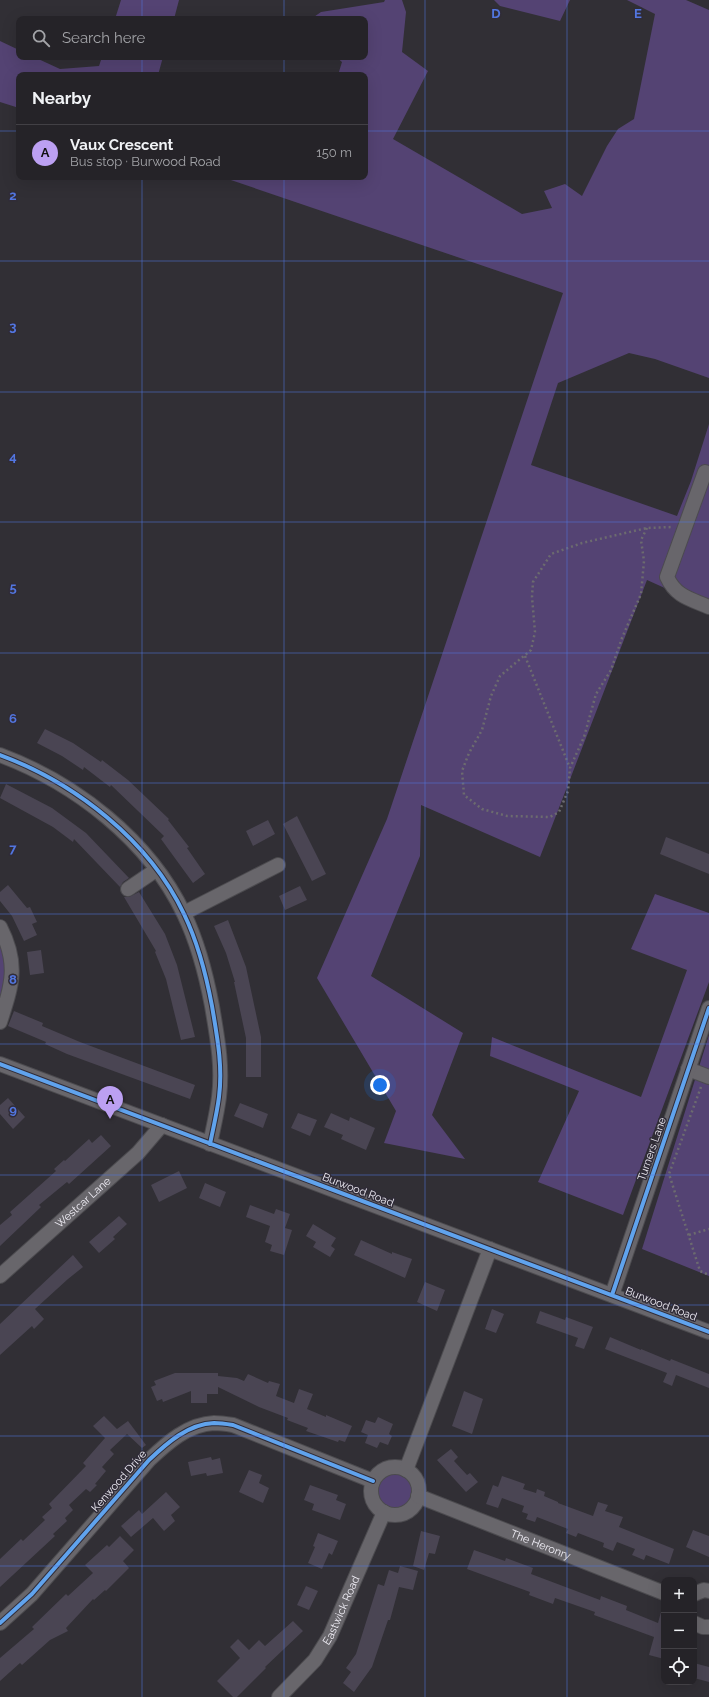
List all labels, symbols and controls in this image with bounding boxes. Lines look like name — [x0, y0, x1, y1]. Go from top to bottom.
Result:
text: D — [491, 6, 501, 21]
text: E — [634, 6, 642, 21]
search box — [16, 16, 368, 60]
icon: search — [30, 27, 52, 49]
text: Search here — [62, 29, 145, 47]
text: Nearby — [32, 88, 91, 108]
text: Vaux Crescent — [70, 136, 173, 154]
text: A — [41, 145, 49, 160]
text: 150 m — [316, 145, 352, 160]
text: Bus stop · Burwood Road — [70, 154, 221, 169]
text: 2 — [9, 188, 17, 203]
text: 3 — [9, 319, 17, 334]
text: 4 — [9, 449, 17, 464]
text: 5 — [9, 580, 17, 595]
text: 6 — [9, 711, 17, 726]
text: 7 — [9, 841, 17, 856]
text: 8 — [9, 972, 17, 987]
your location — [370, 1075, 390, 1095]
pin: A — [97, 1086, 123, 1119]
text: 9 — [9, 1102, 17, 1117]
street label: Turners Lane — [635, 1115, 669, 1182]
street label: Burwood Road — [320, 1170, 396, 1210]
street label: Westcar Lane — [52, 1174, 114, 1230]
street label: Burwood Road — [623, 1284, 699, 1324]
street label: Kenwood Drive — [89, 1447, 150, 1514]
street label: The Heronry — [509, 1527, 573, 1562]
street label: Eastwick Road — [320, 1574, 362, 1647]
map controls — [661, 1577, 697, 1685]
button: + — [661, 1577, 697, 1613]
button: − — [661, 1613, 697, 1649]
button: locate — [661, 1649, 697, 1685]

